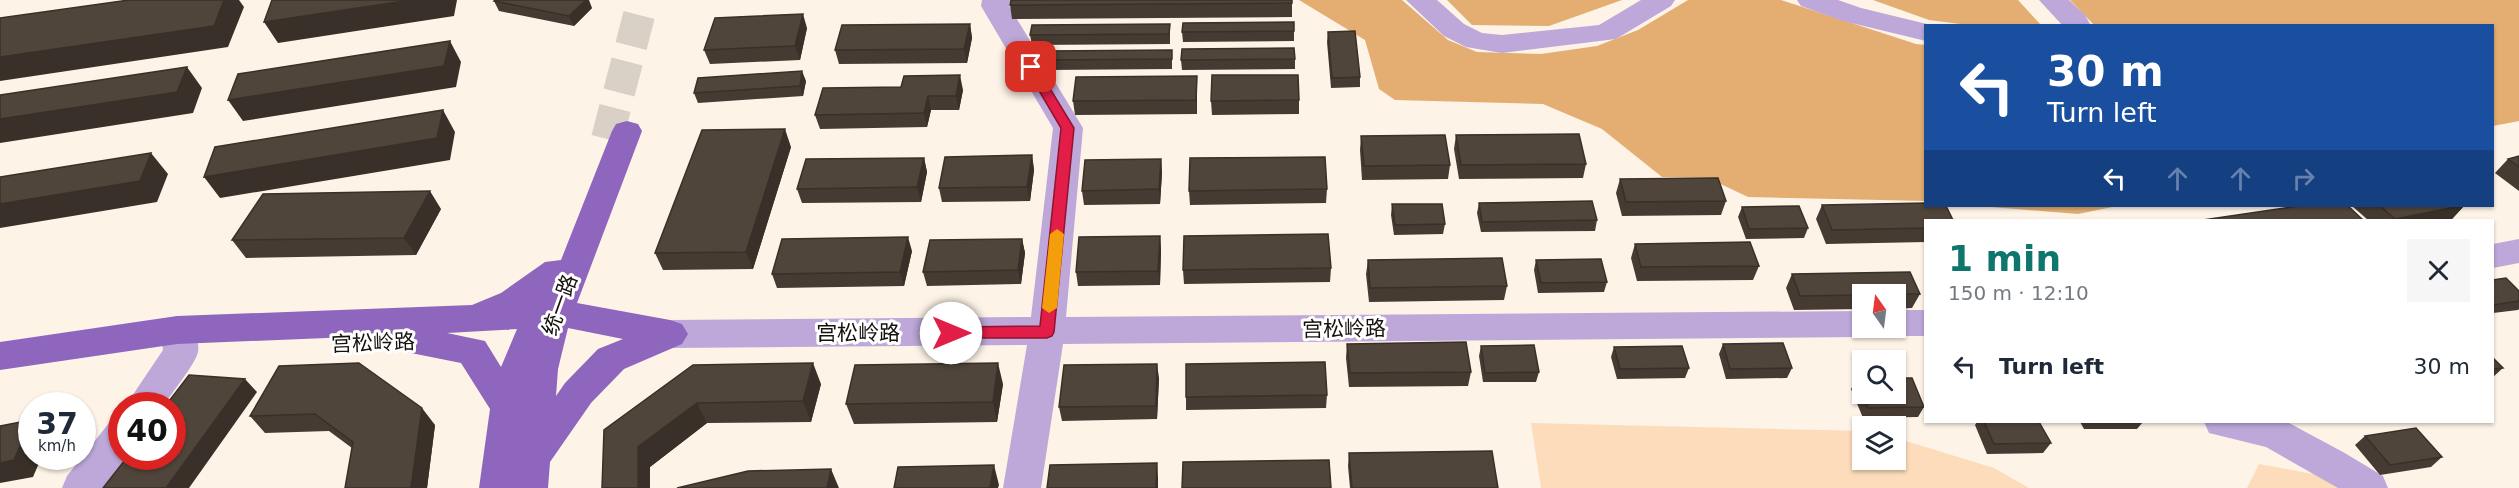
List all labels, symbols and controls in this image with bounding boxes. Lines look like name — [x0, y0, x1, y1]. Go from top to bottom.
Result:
pin — [1005, 41, 1056, 92]
text: 30 m — [2047, 47, 2164, 96]
icon: left — [1948, 48, 2026, 126]
icon: arrive — [1014, 50, 1047, 83]
text: Turn left — [2047, 97, 2157, 128]
icon: left — [2098, 162, 2131, 195]
icon: ahead — [2161, 162, 2194, 195]
icon: ahead — [2224, 162, 2257, 195]
icon: right — [2287, 162, 2320, 195]
text: 1 min — [1948, 238, 2061, 279]
button: close — [2407, 239, 2470, 302]
street label: 统一路 — [538, 271, 582, 339]
text: 150 m · 12:10 — [1948, 281, 2089, 305]
north arrow — [1852, 284, 1906, 338]
map controls — [1852, 284, 1906, 470]
position arrow — [919, 301, 983, 365]
street label: 宫松岭路 — [1302, 316, 1386, 342]
street label: 宫松岭路 — [816, 321, 900, 345]
street label: 宫松岭路 — [331, 330, 415, 356]
button: search — [1852, 350, 1906, 404]
icon: left — [1948, 350, 1981, 383]
text: Turn left — [1999, 354, 2104, 379]
text: 30 m — [2414, 354, 2470, 379]
speed limit sign: 40 — [108, 392, 186, 470]
text: 37 — [36, 406, 78, 441]
button: layers — [1852, 416, 1906, 470]
text: km/h — [38, 437, 76, 455]

